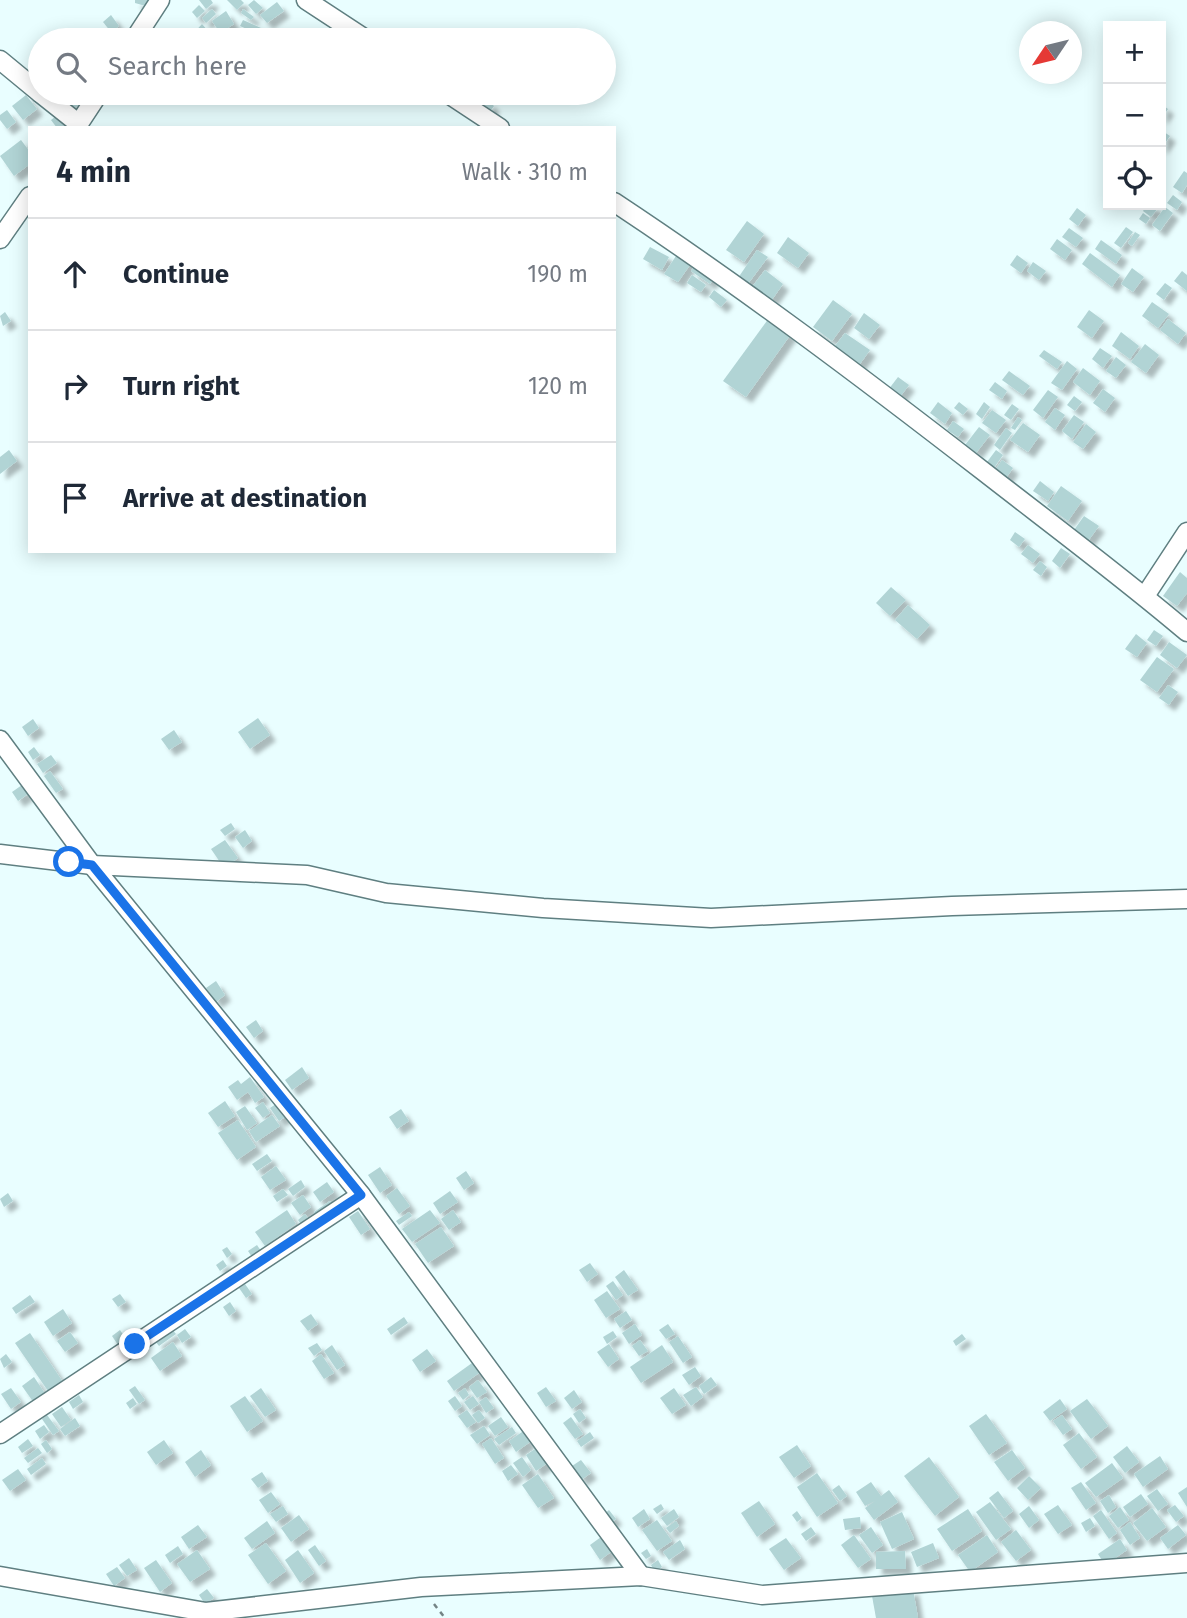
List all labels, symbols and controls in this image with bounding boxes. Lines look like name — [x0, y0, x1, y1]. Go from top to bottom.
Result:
north arrow — [1019, 21, 1082, 84]
map controls — [1103, 21, 1166, 210]
button: + — [1103, 21, 1166, 84]
search box — [28, 28, 616, 105]
icon: search — [52, 48, 90, 86]
text: Search here — [108, 51, 247, 82]
button: − — [1103, 84, 1166, 147]
button: locate — [1103, 147, 1166, 210]
text: 4 min — [56, 154, 131, 190]
text: Walk · 310 m — [462, 158, 588, 186]
icon: ahead — [56, 255, 94, 293]
text: Continue — [123, 259, 229, 290]
text: 190 m — [527, 260, 588, 288]
icon: right — [56, 367, 94, 405]
text: Turn right — [123, 371, 240, 402]
text: 120 m — [528, 372, 588, 400]
icon: arrive — [56, 479, 94, 517]
text: Arrive at destination — [123, 483, 367, 514]
route start — [53, 846, 84, 877]
route end — [119, 1328, 150, 1359]

